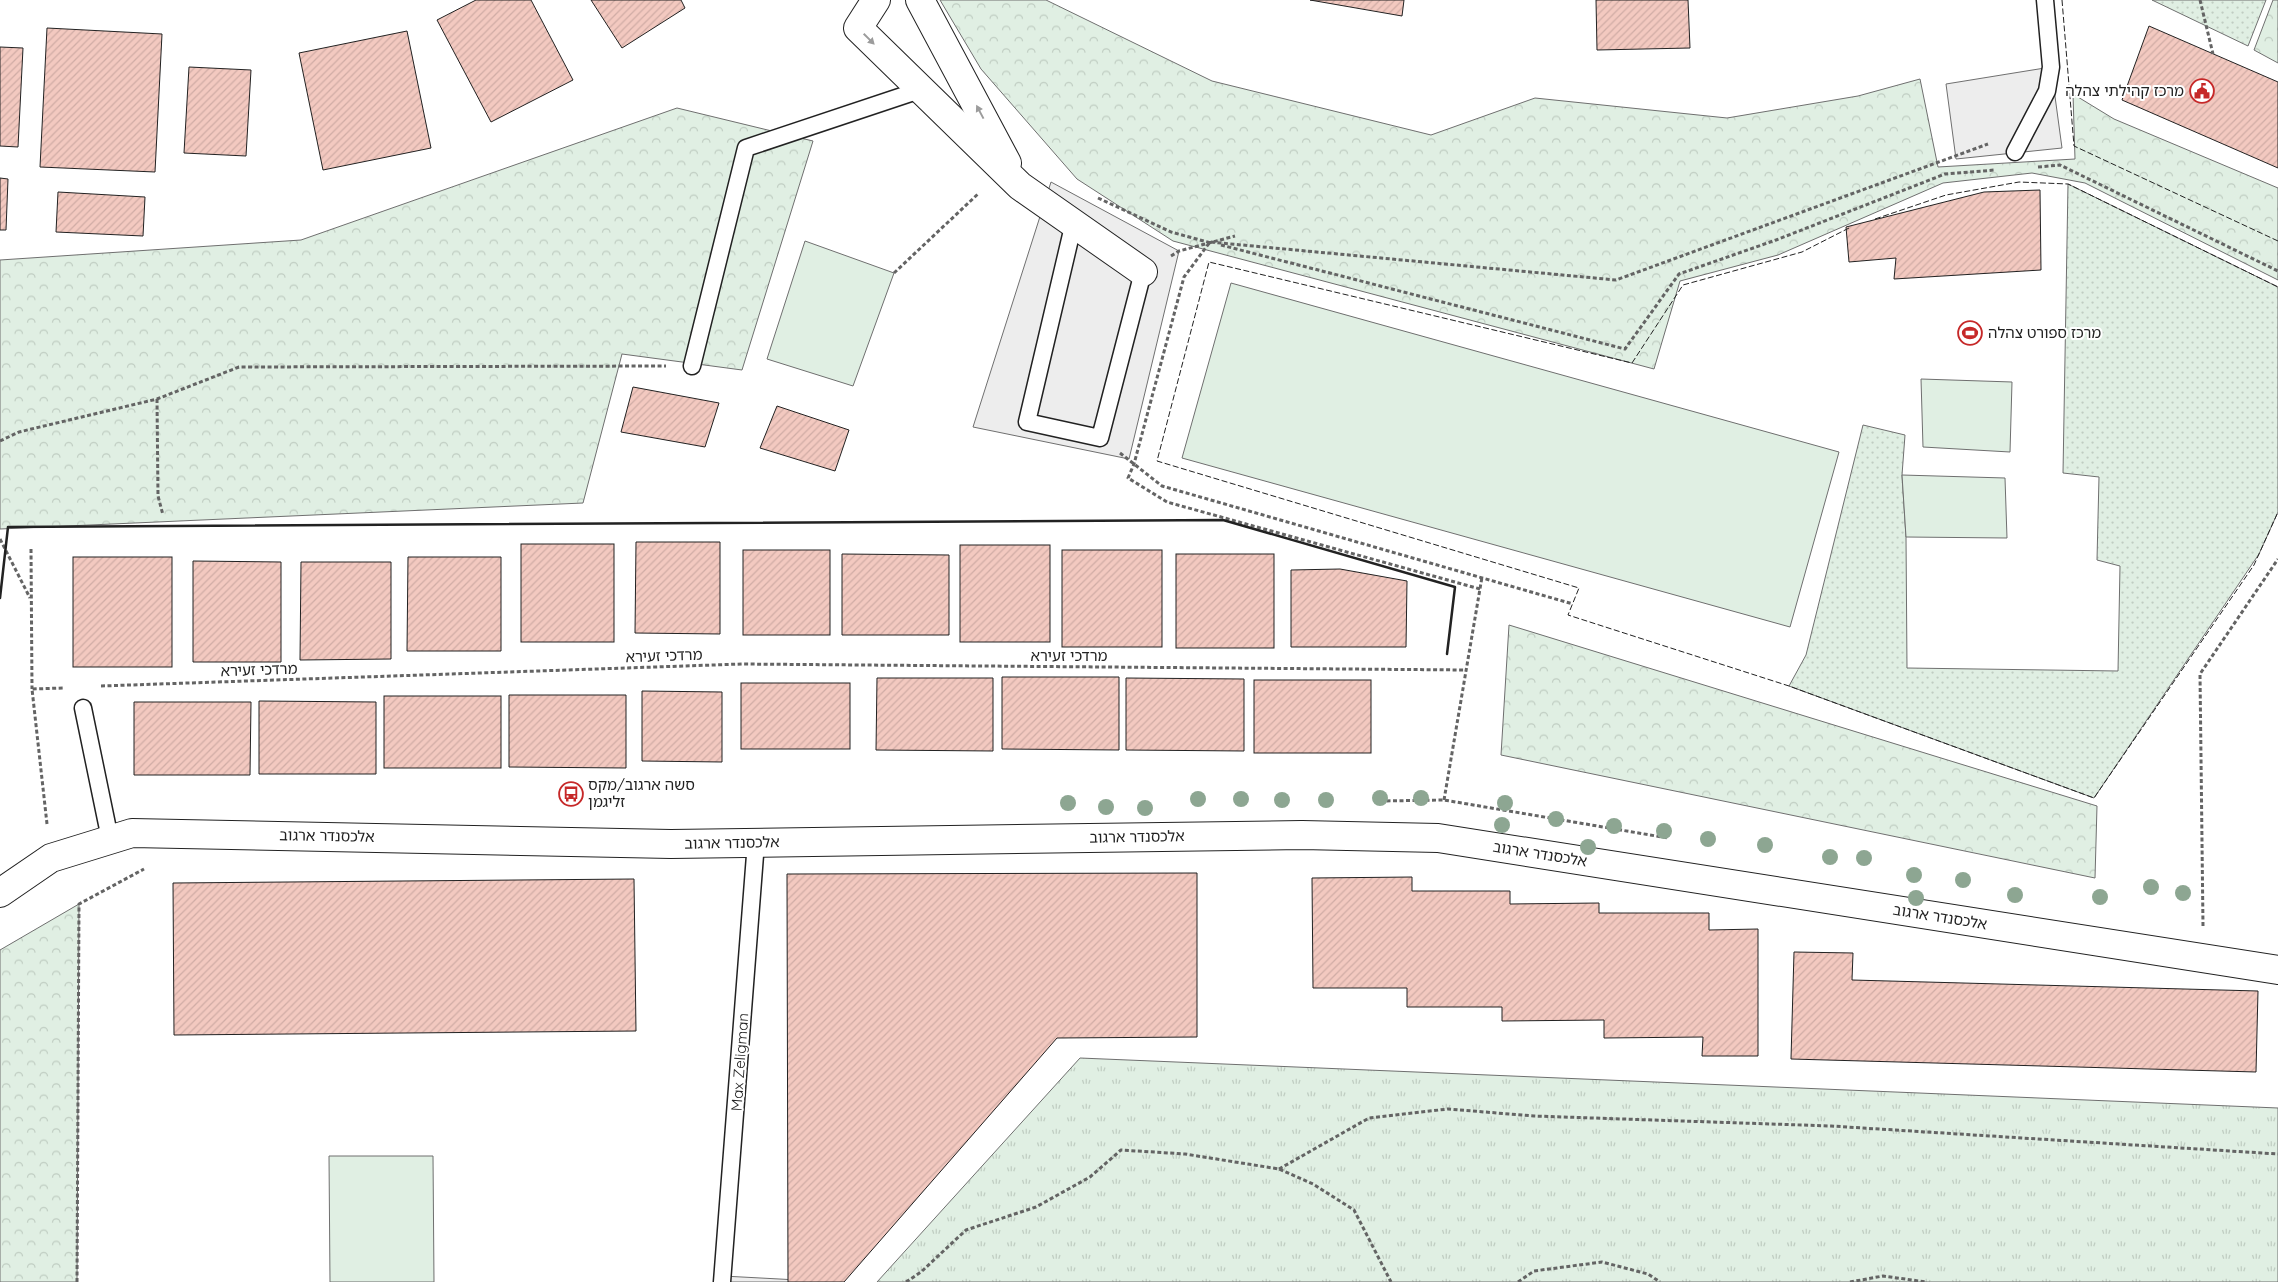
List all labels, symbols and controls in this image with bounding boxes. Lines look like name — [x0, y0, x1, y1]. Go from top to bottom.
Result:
one-way arrow — [863, 33, 875, 45]
public building icon: מרכז קהילתי צהלה — [2189, 78, 2215, 104]
place label: מרכז קהילתי צהלה — [2065, 81, 2184, 100]
one-way arrow — [976, 105, 984, 120]
sports icon: מרכז ספורט צהלה — [1957, 320, 1983, 346]
place label: מרכז ספורט צהלה — [1988, 323, 2101, 342]
street label: מרדכי זעירא — [625, 645, 703, 666]
street label: מרדכי זעירא — [1031, 646, 1108, 665]
street label: מרדכי זעירא — [220, 659, 298, 680]
place label: סשה ארגוב/מקס זליגמן — [588, 775, 695, 811]
bus stop icon: סשה ארגוב/מקס זליגמן — [558, 781, 584, 807]
street label: אלכסנדר ארגוב — [279, 825, 375, 846]
street label: אלכסנדר ארגוב — [1089, 826, 1185, 847]
street label: אלכסנדר ארגוב — [684, 832, 780, 853]
street label: אלכסנדר ארגוב — [1492, 837, 1589, 870]
street label: אלכסנדר ארגוב — [1892, 900, 1989, 933]
street label: Max Zeligman — [727, 1012, 752, 1112]

